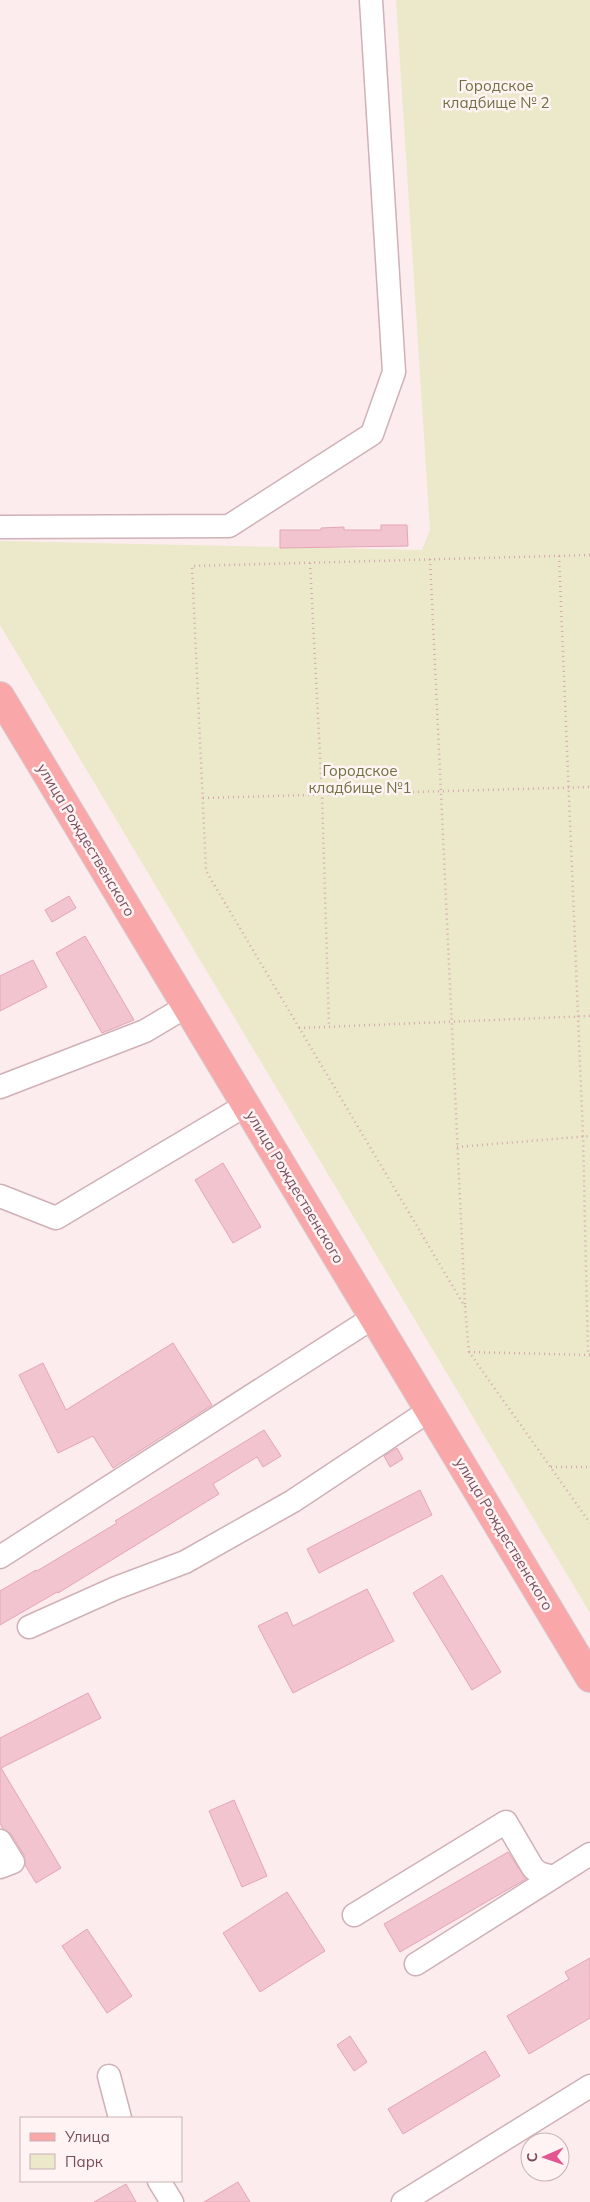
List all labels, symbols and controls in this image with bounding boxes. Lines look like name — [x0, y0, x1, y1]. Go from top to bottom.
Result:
park label: Городское кладбище № 2 — [443, 76, 549, 112]
street label: улица Рождественского — [33, 760, 140, 920]
park label: Городское кладбище №1 — [309, 761, 411, 797]
street label: улица Рождественского — [242, 1107, 349, 1267]
street label: улица Рождественского — [451, 1454, 558, 1614]
legend — [20, 2117, 182, 2182]
text: Улица — [64, 2127, 110, 2146]
north arrow — [520, 2132, 570, 2182]
text: Парк — [65, 2152, 104, 2171]
text: С — [523, 2152, 541, 2163]

